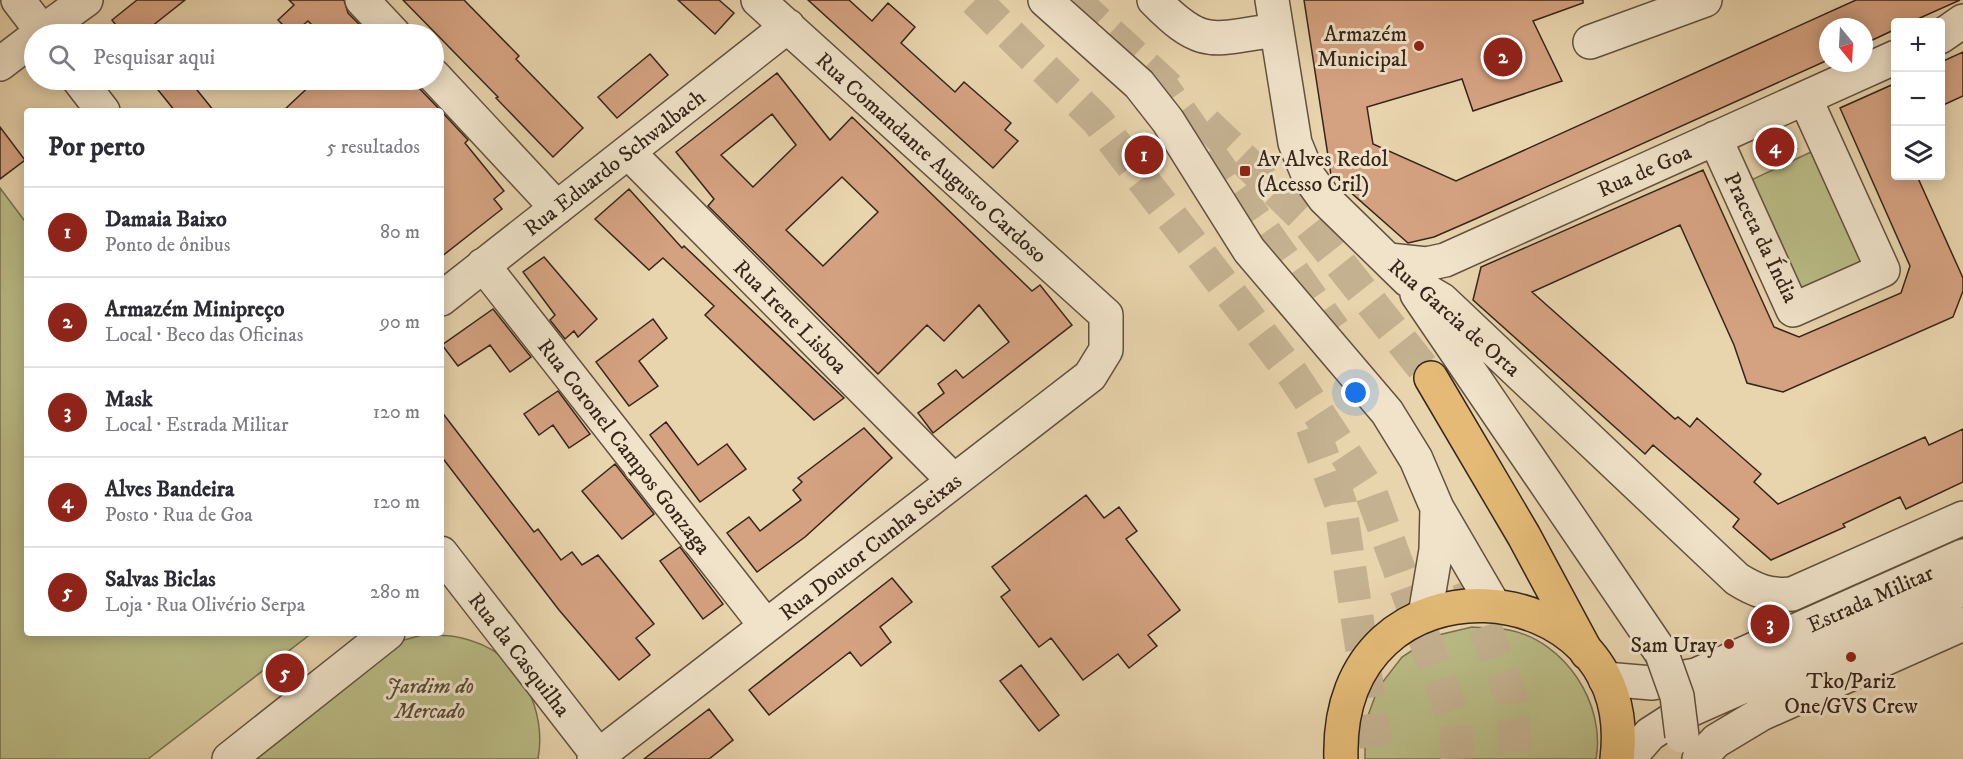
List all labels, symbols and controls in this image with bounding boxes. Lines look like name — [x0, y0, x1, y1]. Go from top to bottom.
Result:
north arrow — [1819, 18, 1873, 72]
map controls — [1891, 18, 1945, 180]
button: + — [1891, 18, 1945, 72]
place label: Armazém Municipal — [1317, 21, 1407, 73]
search box — [24, 24, 444, 90]
pin: 2 — [1484, 34, 1522, 80]
marker: Armazém Municipal — [1412, 39, 1426, 53]
icon: search — [45, 41, 78, 74]
text: Pesquisar aqui — [93, 44, 215, 71]
street label: Rua Comandante Augusto Cardoso — [810, 47, 1052, 269]
button: − — [1891, 72, 1945, 126]
street label: Rua Eduardo Schwalbach — [519, 83, 712, 243]
pin: 4 — [1756, 124, 1794, 170]
button: layers — [1891, 126, 1945, 180]
text: Por perto — [48, 131, 145, 164]
pin: 1 — [1124, 132, 1164, 178]
text: 5 resultados — [326, 135, 420, 160]
street label: Rua de Goa — [1594, 139, 1696, 204]
place label: Av Alves Redol (Acesso Cril) — [1257, 146, 1388, 198]
marker: Av Alves Redol (Acesso Cril) — [1238, 164, 1252, 178]
street label: Praceta da Índia — [1717, 168, 1805, 308]
text: Damaia Baixo — [105, 206, 227, 233]
text: 1 — [64, 220, 71, 245]
text: 80 m — [380, 220, 420, 245]
text: Ponto de ônibus — [105, 233, 230, 258]
street label: Rua Garcia de Orta — [1382, 253, 1526, 383]
street label: Rua Irene Lisboa — [727, 254, 853, 380]
text: Armazém Minipreço — [105, 296, 284, 323]
text: 2 — [63, 310, 72, 335]
text: 90 m — [380, 310, 420, 335]
text: Local · Beco das Oficinas — [105, 323, 304, 348]
street label: Rua Coronel Campos Gonzaga — [531, 334, 717, 561]
your location — [1341, 378, 1370, 407]
text: Mask — [105, 386, 153, 413]
text: 3 — [64, 400, 71, 425]
text: 120 m — [373, 400, 420, 425]
text: Local · Estrada Militar — [105, 413, 288, 438]
street label: Rua Doutor Cunha Seixas — [774, 468, 967, 627]
text: Alves Bandeira — [105, 476, 234, 503]
text: 4 — [62, 490, 73, 515]
text: 120 m — [373, 490, 420, 515]
text: Posto · Rua de Goa — [105, 503, 253, 528]
street label: Estrada Militar — [1803, 559, 1939, 639]
text: Salvas Biclas — [105, 566, 216, 593]
text: 5 — [63, 580, 72, 605]
text: 280 m — [370, 580, 420, 605]
street label: Rua da Casquilha — [462, 587, 576, 723]
text: Loja · Rua Olivério Serpa — [105, 593, 305, 618]
pin: 3 — [1750, 602, 1790, 646]
place label: Sam Uray — [1631, 632, 1718, 659]
marker: Sam Uray — [1722, 637, 1736, 651]
pin: 5 — [266, 650, 304, 696]
marker: Tko/Pariz One/GVS Crew — [1844, 650, 1858, 664]
place label: Tko/Pariz One/GVS Crew — [1784, 668, 1918, 720]
park label: Jardim do Mercado — [386, 673, 474, 725]

